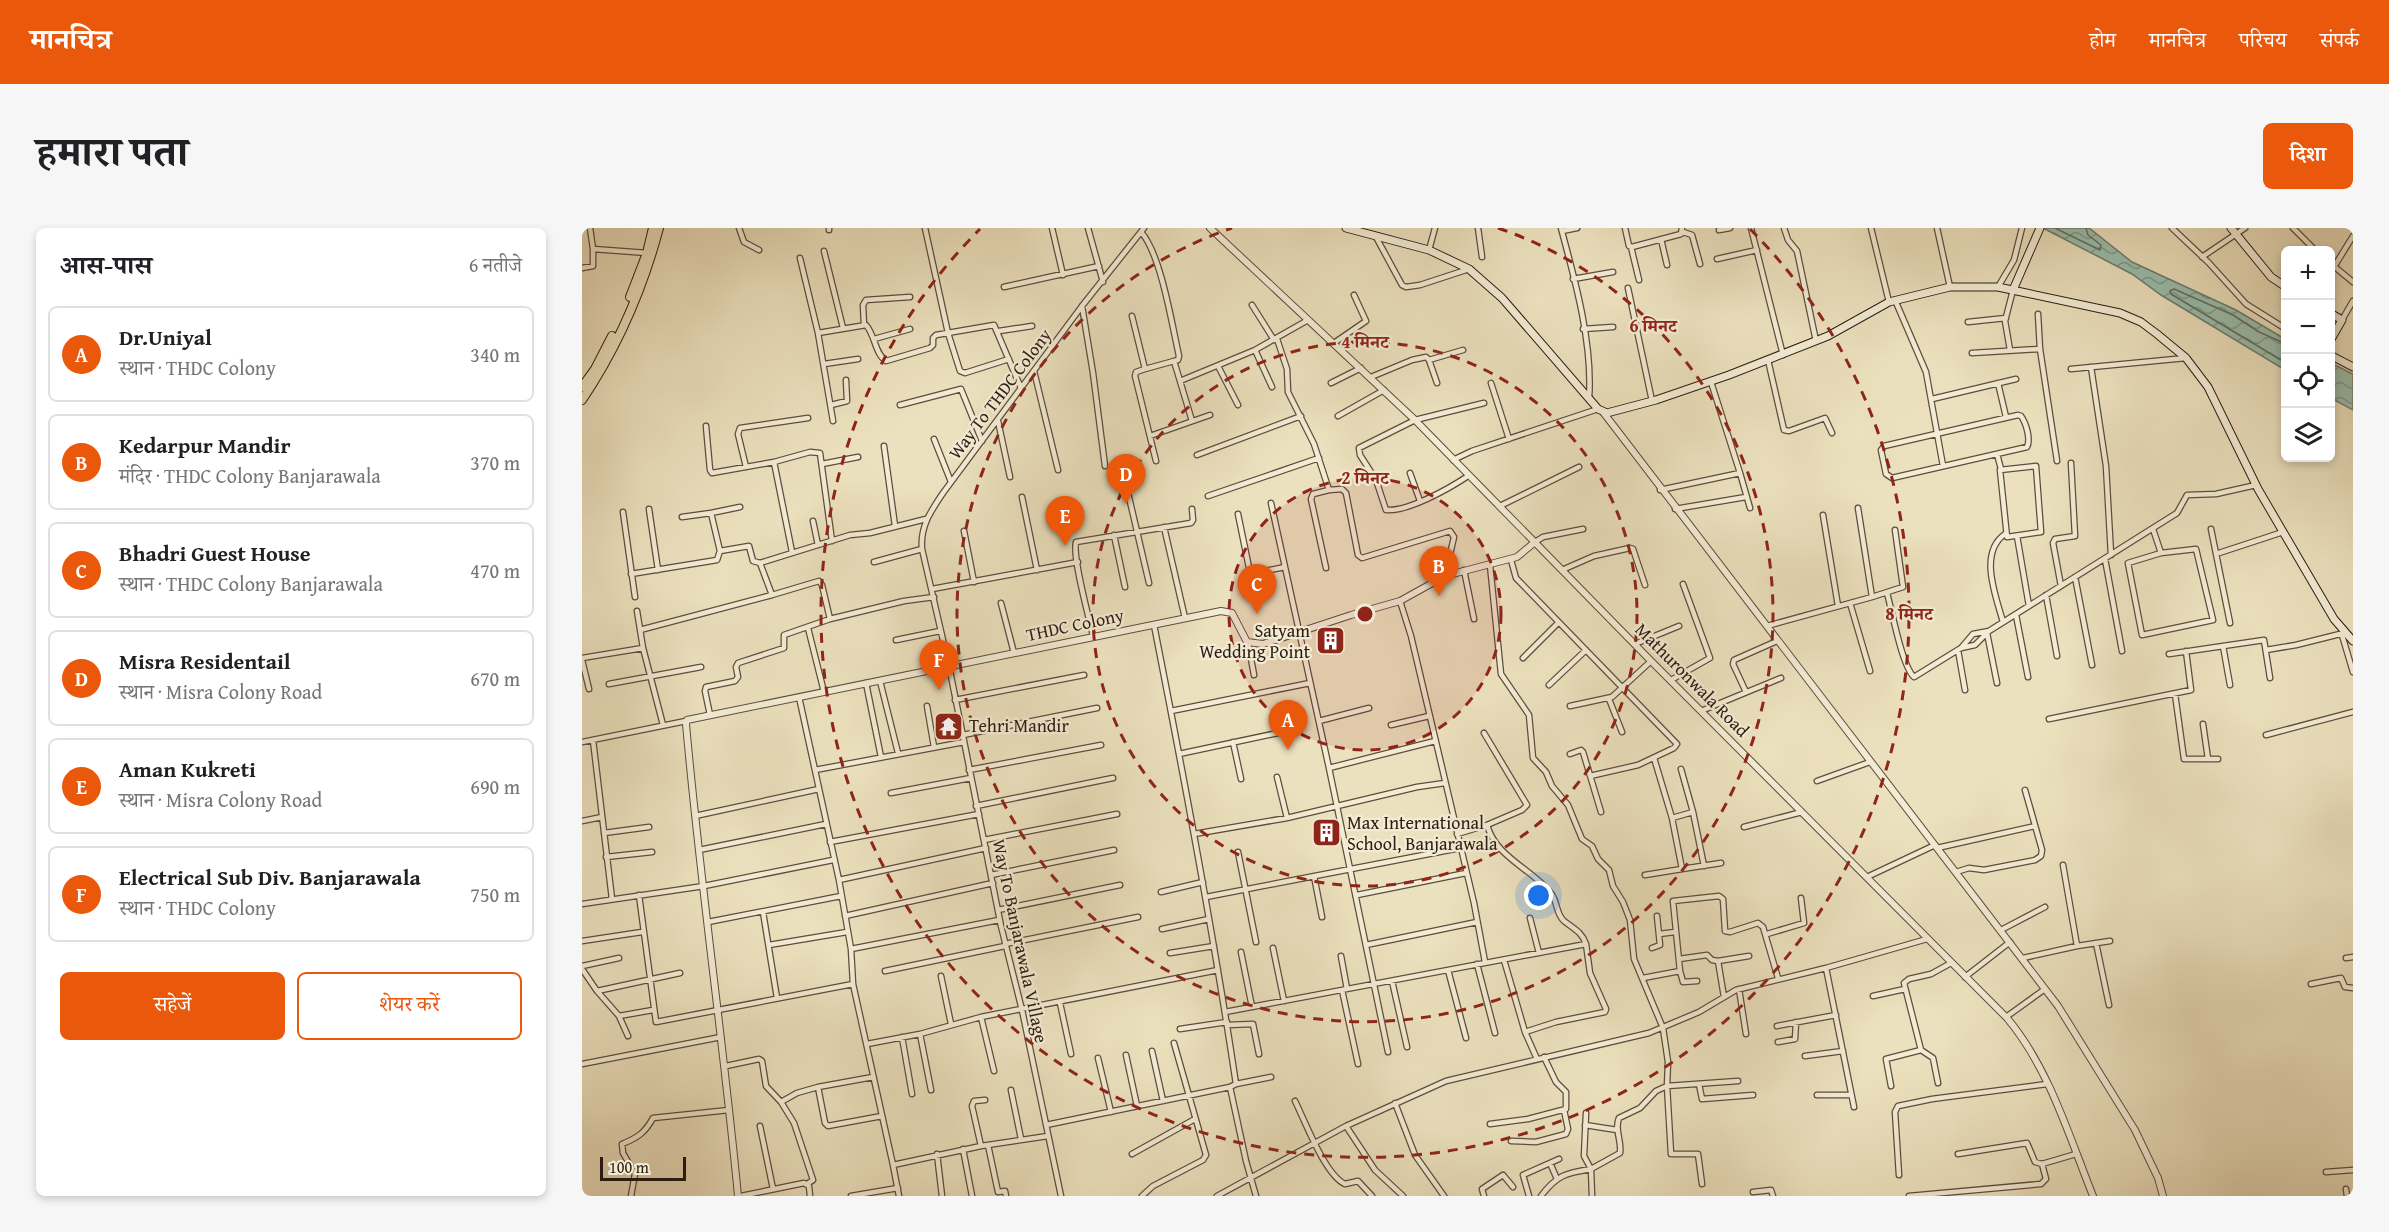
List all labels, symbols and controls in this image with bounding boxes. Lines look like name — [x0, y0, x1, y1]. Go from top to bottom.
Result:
text: मानचित्र — [30, 18, 112, 59]
text: होम — [2089, 24, 2116, 55]
text: मानचित्र — [2149, 24, 2206, 55]
text: परिचय — [2239, 24, 2287, 55]
text: संपर्क — [2320, 24, 2359, 55]
text: हमारा पता — [36, 120, 188, 181]
button: दिशा — [2263, 123, 2353, 189]
text: आस-पास — [60, 245, 152, 284]
map controls — [2281, 246, 2335, 462]
button: + — [2281, 246, 2335, 300]
text: 6 नतीजे — [469, 250, 522, 279]
button: − — [2281, 300, 2335, 354]
text: 6 मिनट — [1629, 312, 1678, 339]
text: Dr.Uniyal — [119, 321, 212, 353]
street label: Way To THDC Colony — [941, 323, 1058, 465]
text: 4 मिनट — [1341, 328, 1390, 355]
text: A — [75, 340, 88, 369]
text: 340 m — [470, 340, 520, 369]
text: स्थान · THDC Colony — [119, 353, 276, 382]
button: locate — [2281, 354, 2335, 408]
button: layers — [2281, 408, 2335, 462]
text: Kedarpur Mandir — [119, 429, 291, 461]
text: B — [75, 448, 88, 477]
text: 370 m — [470, 448, 520, 477]
pin: D — [1106, 454, 1146, 504]
text: मंदिर · THDC Colony Banjarawala — [119, 461, 381, 490]
text: 2 मिनट — [1341, 464, 1390, 491]
pin: E — [1046, 496, 1084, 546]
text: Bhadri Guest House — [119, 537, 311, 569]
pin: B — [1420, 546, 1458, 596]
text: C — [76, 556, 87, 585]
text: 470 m — [470, 556, 520, 585]
pin: C — [1238, 564, 1276, 614]
text: स्थान · THDC Colony Banjarawala — [119, 569, 383, 598]
text: 8 मिनट — [1885, 600, 1934, 627]
street label: THDC Colony — [1024, 601, 1126, 648]
centre of rings — [1355, 604, 1375, 624]
street label: Mathuronwala Road — [1629, 616, 1756, 743]
place label: Satyam Wedding Point — [1199, 617, 1311, 665]
building icon: Satyam Wedding Point — [1315, 625, 1347, 657]
pin: F — [920, 640, 958, 690]
text: Misra Residentail — [119, 645, 291, 677]
text: D — [75, 664, 88, 693]
text: 670 m — [470, 664, 520, 693]
text: स्थान · Misra Colony Road — [119, 677, 322, 706]
pin: A — [1268, 700, 1308, 750]
temple icon: Tehri Mandir — [932, 710, 964, 742]
place label: Tehri Mandir — [969, 712, 1069, 739]
text: Aman Kukreti — [119, 753, 256, 785]
text: E — [76, 772, 87, 801]
text: 690 m — [470, 772, 520, 801]
text: स्थान · Misra Colony Road — [119, 785, 322, 814]
place label: Max International School, Banjarawala — [1347, 809, 1498, 857]
building icon: Max International School, Banjarawala — [1310, 817, 1342, 849]
street label: Way To Banjarawala Village — [986, 837, 1055, 1045]
text: Electrical Sub Div. Banjarawala — [119, 861, 421, 893]
text: F — [76, 880, 87, 909]
text: 750 m — [470, 880, 520, 909]
your location — [1524, 881, 1553, 910]
text: स्थान · THDC Colony — [119, 893, 276, 922]
button: सहेजें — [60, 972, 285, 1040]
button: शेयर करें — [297, 972, 522, 1040]
scale bar — [600, 1154, 686, 1182]
text: 100 m — [609, 1155, 649, 1179]

